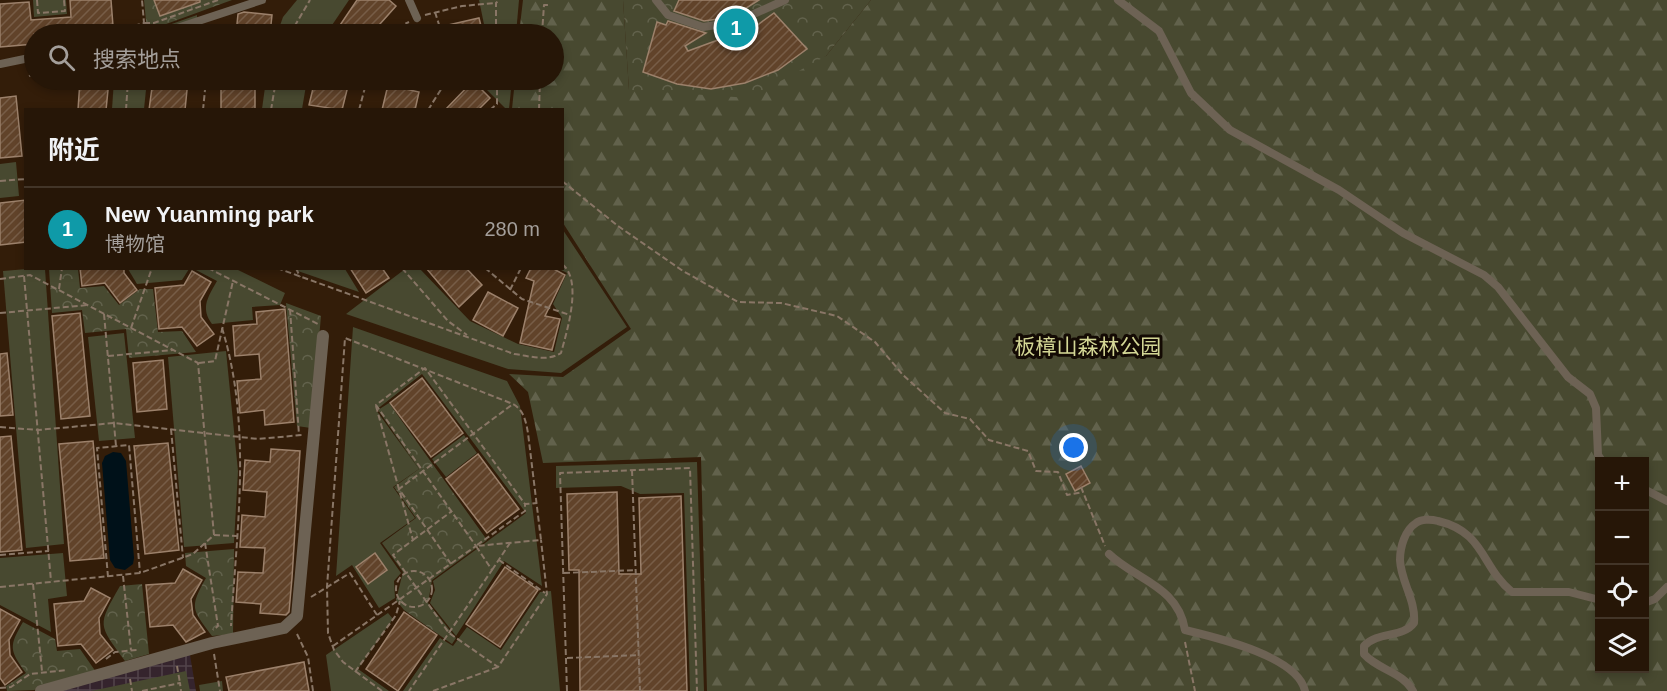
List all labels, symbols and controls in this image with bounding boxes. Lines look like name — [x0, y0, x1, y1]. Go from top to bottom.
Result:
pin: 1 — [716, 6, 756, 51]
search box — [24, 24, 564, 90]
icon: search — [45, 41, 78, 74]
text: 搜索地点 — [93, 47, 181, 72]
text: 附近 — [48, 135, 100, 165]
text: New Yuanming park — [105, 202, 314, 227]
text: 1 — [62, 218, 73, 240]
text: 280 m — [484, 218, 540, 240]
text: 博物馆 — [105, 233, 165, 255]
park label: 板樟山森林公园 — [1015, 335, 1162, 358]
your location — [1059, 433, 1088, 462]
map controls — [1595, 457, 1649, 673]
button: + — [1595, 457, 1649, 511]
button: − — [1595, 511, 1649, 565]
button: locate — [1595, 565, 1649, 619]
button: layers — [1595, 619, 1649, 673]

